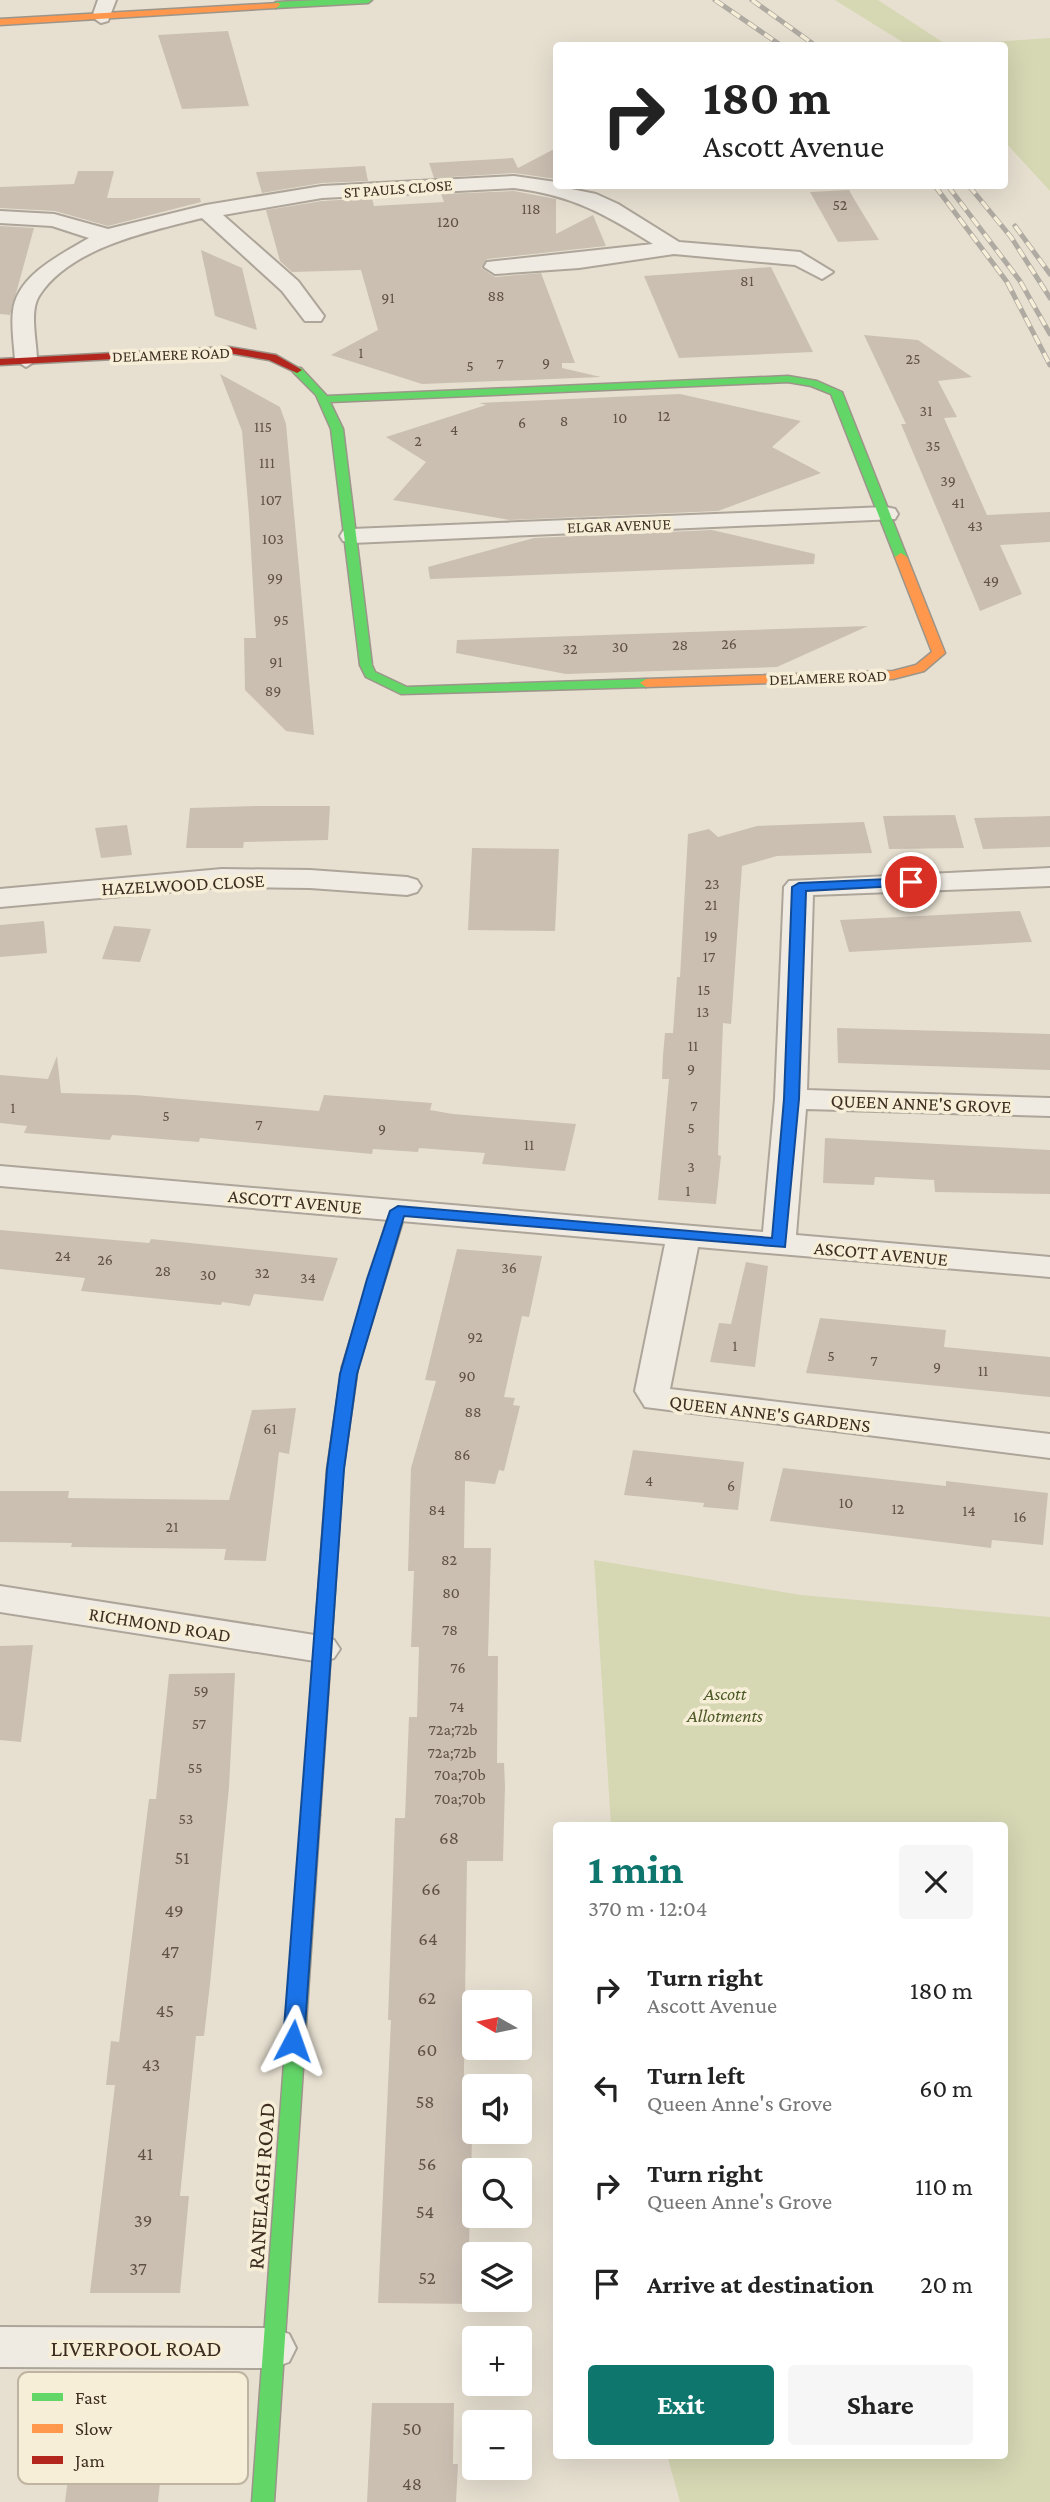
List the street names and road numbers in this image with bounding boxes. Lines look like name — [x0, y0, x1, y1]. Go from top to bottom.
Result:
street label: ST PAULS CLOSE — [343, 176, 453, 201]
street label: DELAMERE ROAD — [112, 344, 230, 365]
street label: ELGAR AVENUE — [567, 515, 672, 536]
street label: DELAMERE ROAD — [769, 667, 887, 688]
street label: HAZELWOOD CLOSE — [101, 870, 265, 899]
street label: QUEEN ANNE'S GROVE — [830, 1090, 1012, 1117]
street label: ASCOTT AVENUE — [227, 1185, 363, 1218]
street label: ASCOTT AVENUE — [813, 1237, 949, 1270]
street label: QUEEN ANNE'S GARDENS — [668, 1391, 872, 1436]
street label: RICHMOND ROAD — [87, 1603, 232, 1646]
street label: RANELAGH ROAD — [242, 2102, 280, 2270]
street label: LIVERPOOL ROAD — [50, 2335, 222, 2361]

